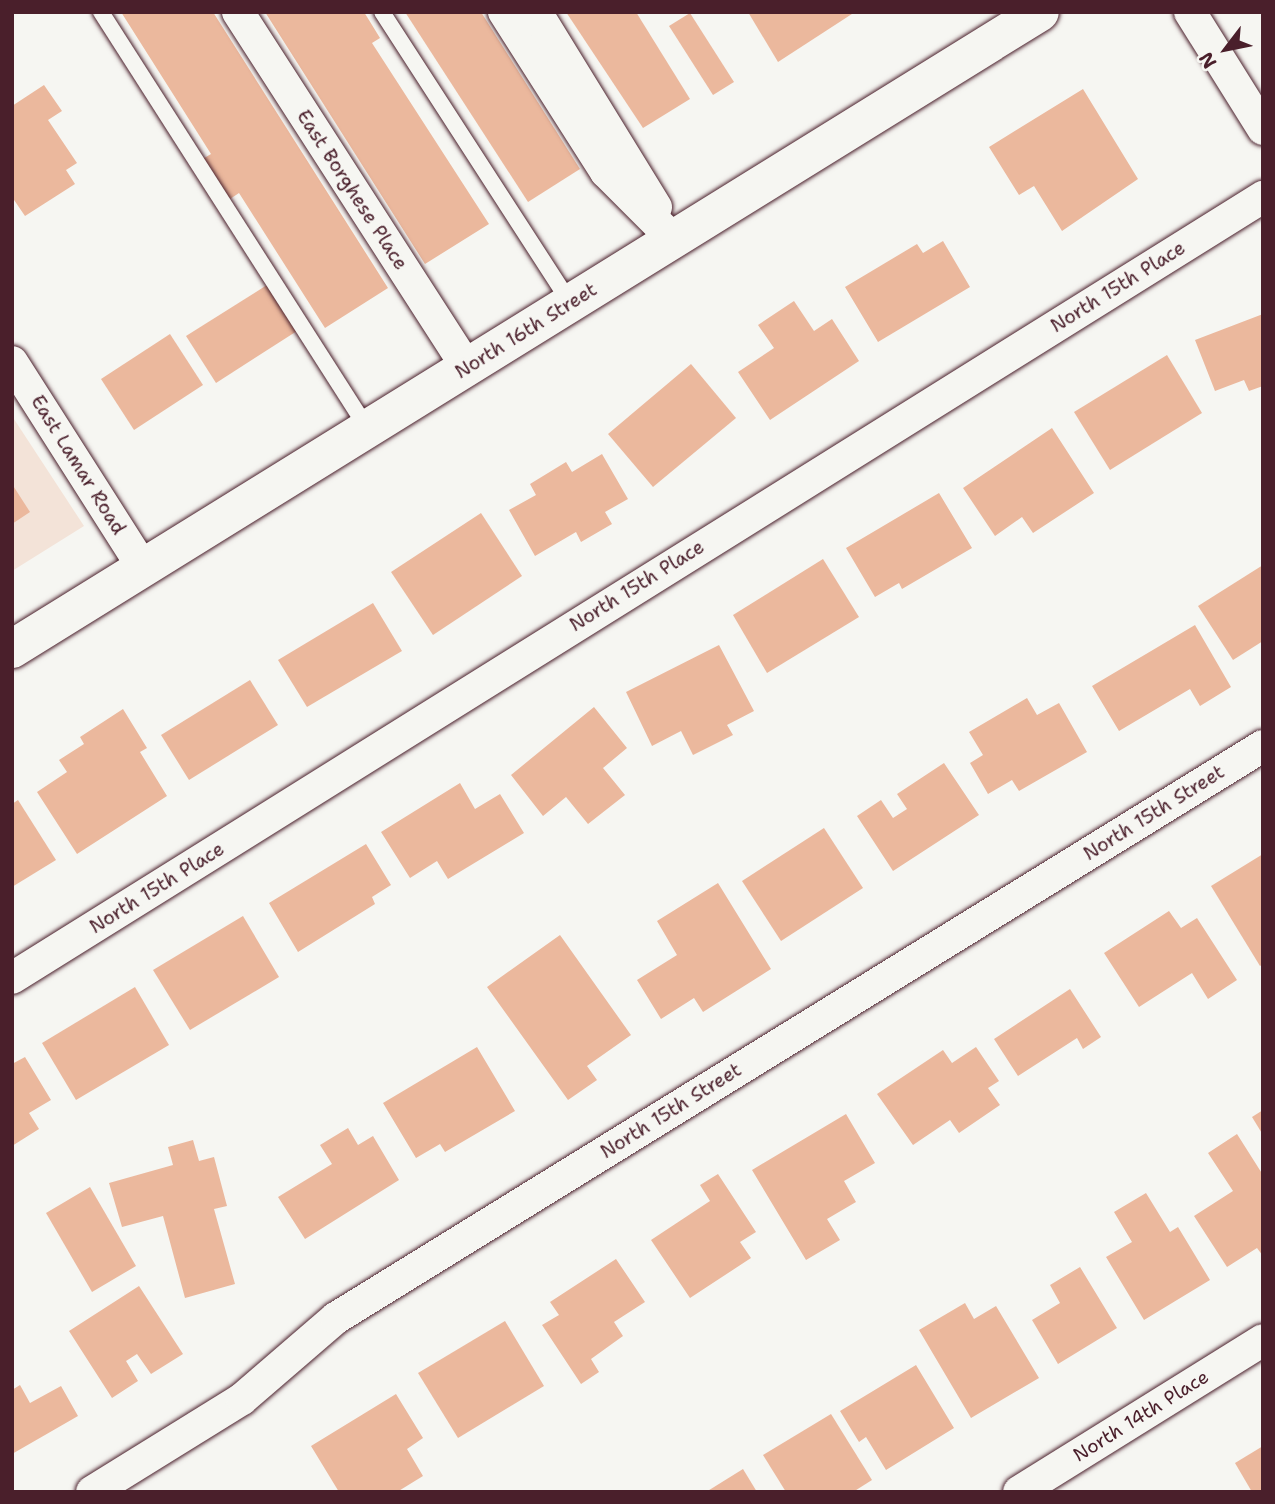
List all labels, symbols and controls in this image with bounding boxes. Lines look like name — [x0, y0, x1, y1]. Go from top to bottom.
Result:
north arrow — [1191, 14, 1261, 84]
text: N — [1193, 47, 1222, 73]
street label: East Borghese Place — [292, 106, 412, 274]
street label: North 15th Place — [1047, 236, 1189, 338]
street label: North 16th Street — [451, 278, 601, 384]
street label: East Lamar Road — [26, 391, 130, 539]
street label: North 15th Place — [566, 535, 708, 637]
street label: North 15th Street — [1079, 760, 1229, 866]
street label: North 15th Place — [86, 837, 228, 939]
street label: North 15th Street — [596, 1058, 746, 1164]
street label: North 14th Place — [1069, 1365, 1213, 1467]

